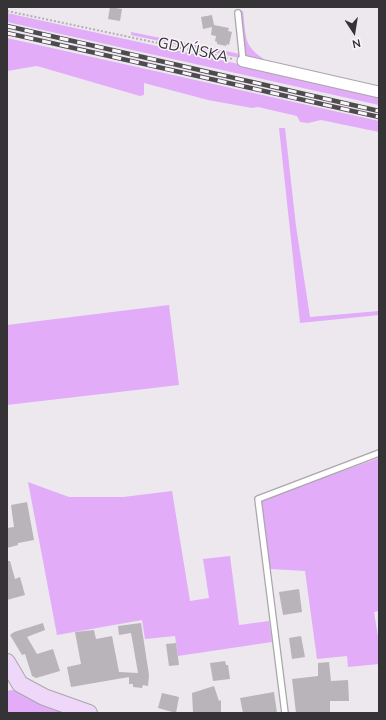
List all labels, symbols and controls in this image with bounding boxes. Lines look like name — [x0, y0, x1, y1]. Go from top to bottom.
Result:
north arrow — [334, 12, 374, 52]
street label: GDYŃSKA — [156, 34, 230, 66]
text: N — [351, 36, 362, 51]

